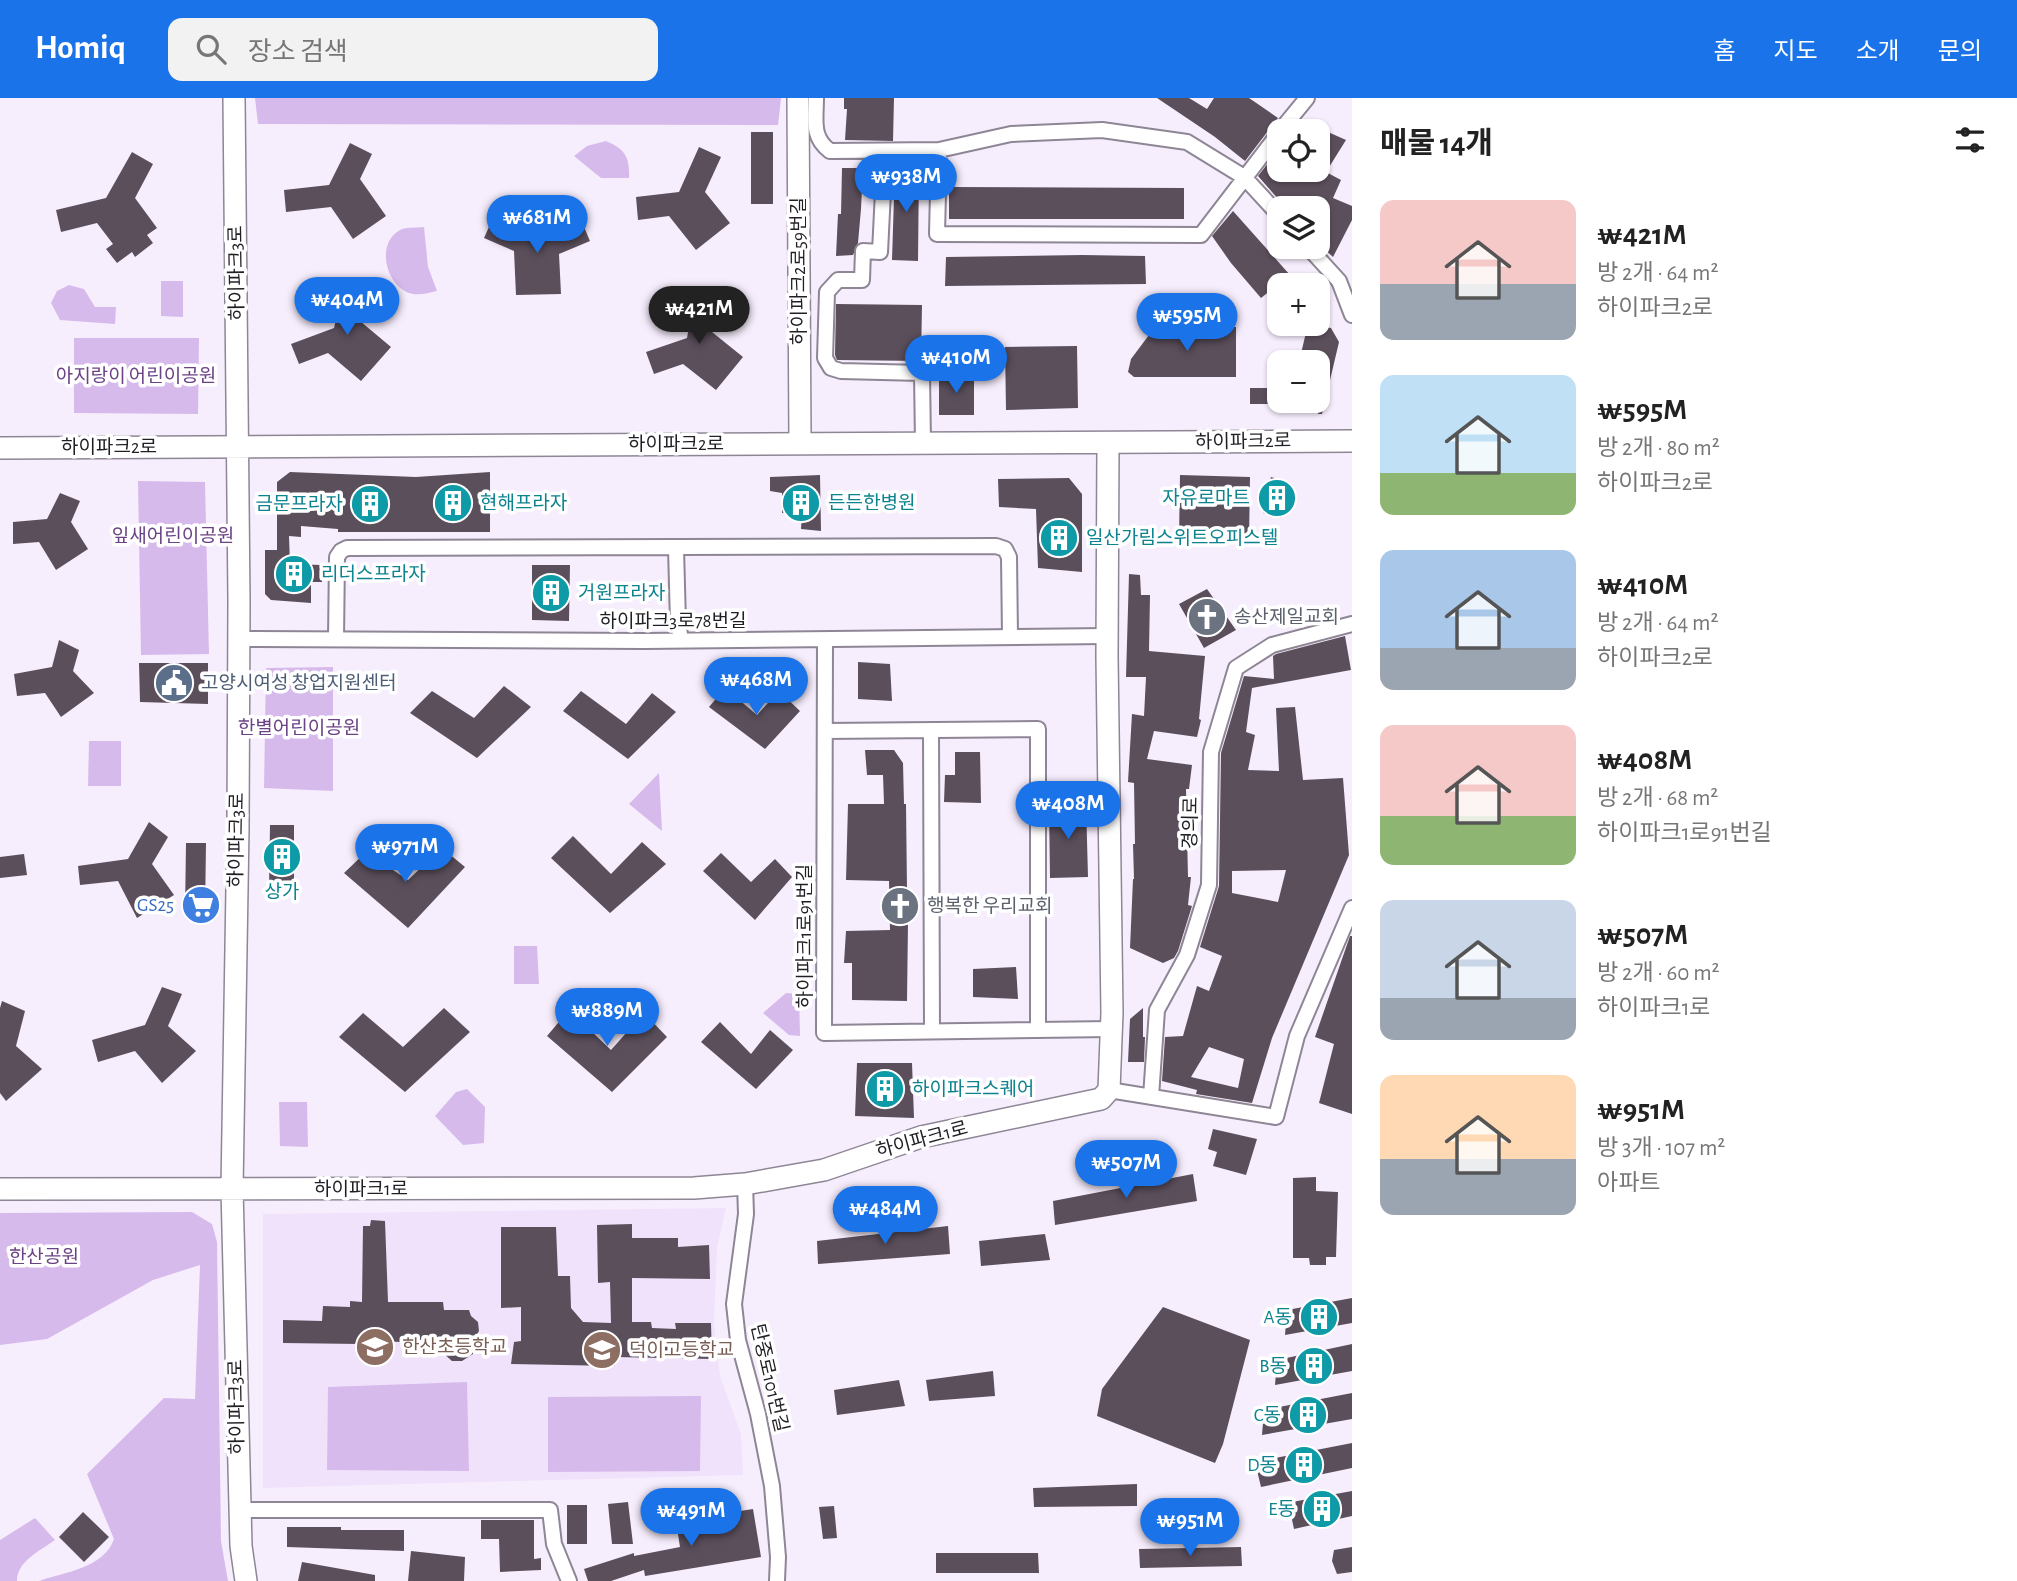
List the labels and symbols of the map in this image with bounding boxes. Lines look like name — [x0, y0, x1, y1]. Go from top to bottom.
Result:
pin: ₩938M — [857, 155, 955, 214]
pin: ₩681M — [488, 195, 586, 255]
street label: 하이파크2로59번길 — [789, 197, 809, 345]
street label: 하이파크3로 — [226, 225, 247, 321]
pin: ₩404M — [298, 278, 396, 337]
pin: ₩421M — [650, 286, 748, 346]
pin: ₩595M — [1138, 294, 1236, 353]
pin: ₩410M — [907, 336, 1005, 395]
park label: 아지랑이 어린이공원 — [56, 366, 216, 386]
street label: 하이파크2로 — [1195, 431, 1291, 452]
street label: 하이파크2로 — [628, 434, 724, 454]
street label: 하이파크2로 — [61, 437, 157, 457]
building icon: 자유로마트 — [1256, 477, 1298, 519]
building icon: 현해프라자 — [432, 482, 474, 524]
building icon: 든든한병원 — [780, 482, 822, 524]
building icon: 금문프라자 — [349, 483, 391, 525]
place label: 자유로마트 — [1163, 488, 1250, 508]
place label: 현해프라자 — [480, 493, 567, 513]
place label: 든든한병원 — [828, 493, 915, 513]
place label: 금문프라자 — [256, 494, 343, 514]
building icon: 일산가림스위트오피스텔 — [1038, 517, 1080, 559]
park label: 잎새어린이공원 — [112, 526, 234, 546]
place label: 일산가림스위트오피스텔 — [1086, 528, 1278, 548]
building icon: 리더스프라자 — [273, 553, 315, 595]
place label: 리더스프라자 — [321, 564, 426, 584]
building icon: 거원프라자 — [530, 572, 572, 614]
place label: 거원프라자 — [578, 583, 665, 603]
church icon: 송산제일교회 — [1186, 596, 1228, 638]
place label: 송산제일교회 — [1234, 607, 1339, 627]
street label: 하이파크3로78번길 — [599, 611, 747, 631]
pin: ₩468M — [707, 658, 805, 717]
public building icon: 고양시여성 창업지원센터 — [153, 662, 195, 704]
place label: 고양시여성 창업지원센터 — [201, 673, 396, 693]
park label: 한별어린이공원 — [238, 718, 360, 738]
pin: ₩408M — [1019, 782, 1117, 841]
street label: 하이파크3로 — [226, 792, 247, 888]
street label: 경의로 — [1180, 797, 1201, 849]
pin: ₩971M — [356, 824, 454, 884]
building icon: 상가 — [261, 836, 303, 878]
street label: 하이파크1로91번길 — [795, 864, 815, 1008]
place label: 상가 — [265, 882, 299, 902]
supermarket icon: GS25 — [180, 884, 222, 926]
church icon: 행복한 우리교회 — [879, 885, 921, 927]
place label: GS25 — [137, 896, 174, 915]
place label: 행복한 우리교회 — [927, 896, 1053, 916]
pin: ₩889M — [558, 988, 656, 1048]
building icon: 하이파크스퀘어 — [864, 1068, 906, 1110]
place label: 하이파크스퀘어 — [912, 1079, 1034, 1099]
street label: 하이파크1로 — [874, 1118, 970, 1161]
pin: ₩507M — [1077, 1140, 1175, 1200]
street label: 하이파크1로 — [314, 1179, 408, 1199]
pin: ₩484M — [836, 1186, 934, 1246]
park label: 한산공원 — [9, 1247, 79, 1267]
building icon: A동 — [1298, 1296, 1340, 1338]
place label: A동 — [1264, 1308, 1292, 1327]
street label: 탄중로101번길 — [747, 1322, 792, 1434]
school or university icon: 한산초등학교 — [354, 1326, 396, 1368]
school or university icon: 덕이고등학교 — [581, 1329, 623, 1371]
place label: 한산초등학교 — [402, 1337, 507, 1357]
place label: 덕이고등학교 — [629, 1340, 734, 1360]
building icon: B동 — [1293, 1345, 1335, 1387]
place label: B동 — [1259, 1357, 1287, 1376]
street label: 하이파크3로 — [226, 1359, 247, 1455]
building icon: C동 — [1287, 1394, 1329, 1436]
place label: C동 — [1254, 1406, 1281, 1425]
building icon: D동 — [1283, 1444, 1325, 1486]
place label: D동 — [1247, 1456, 1277, 1475]
pin: ₩491M — [642, 1488, 740, 1548]
building icon: E동 — [1301, 1488, 1343, 1530]
pin: ₩951M — [1141, 1498, 1239, 1558]
place label: E동 — [1268, 1500, 1295, 1519]

